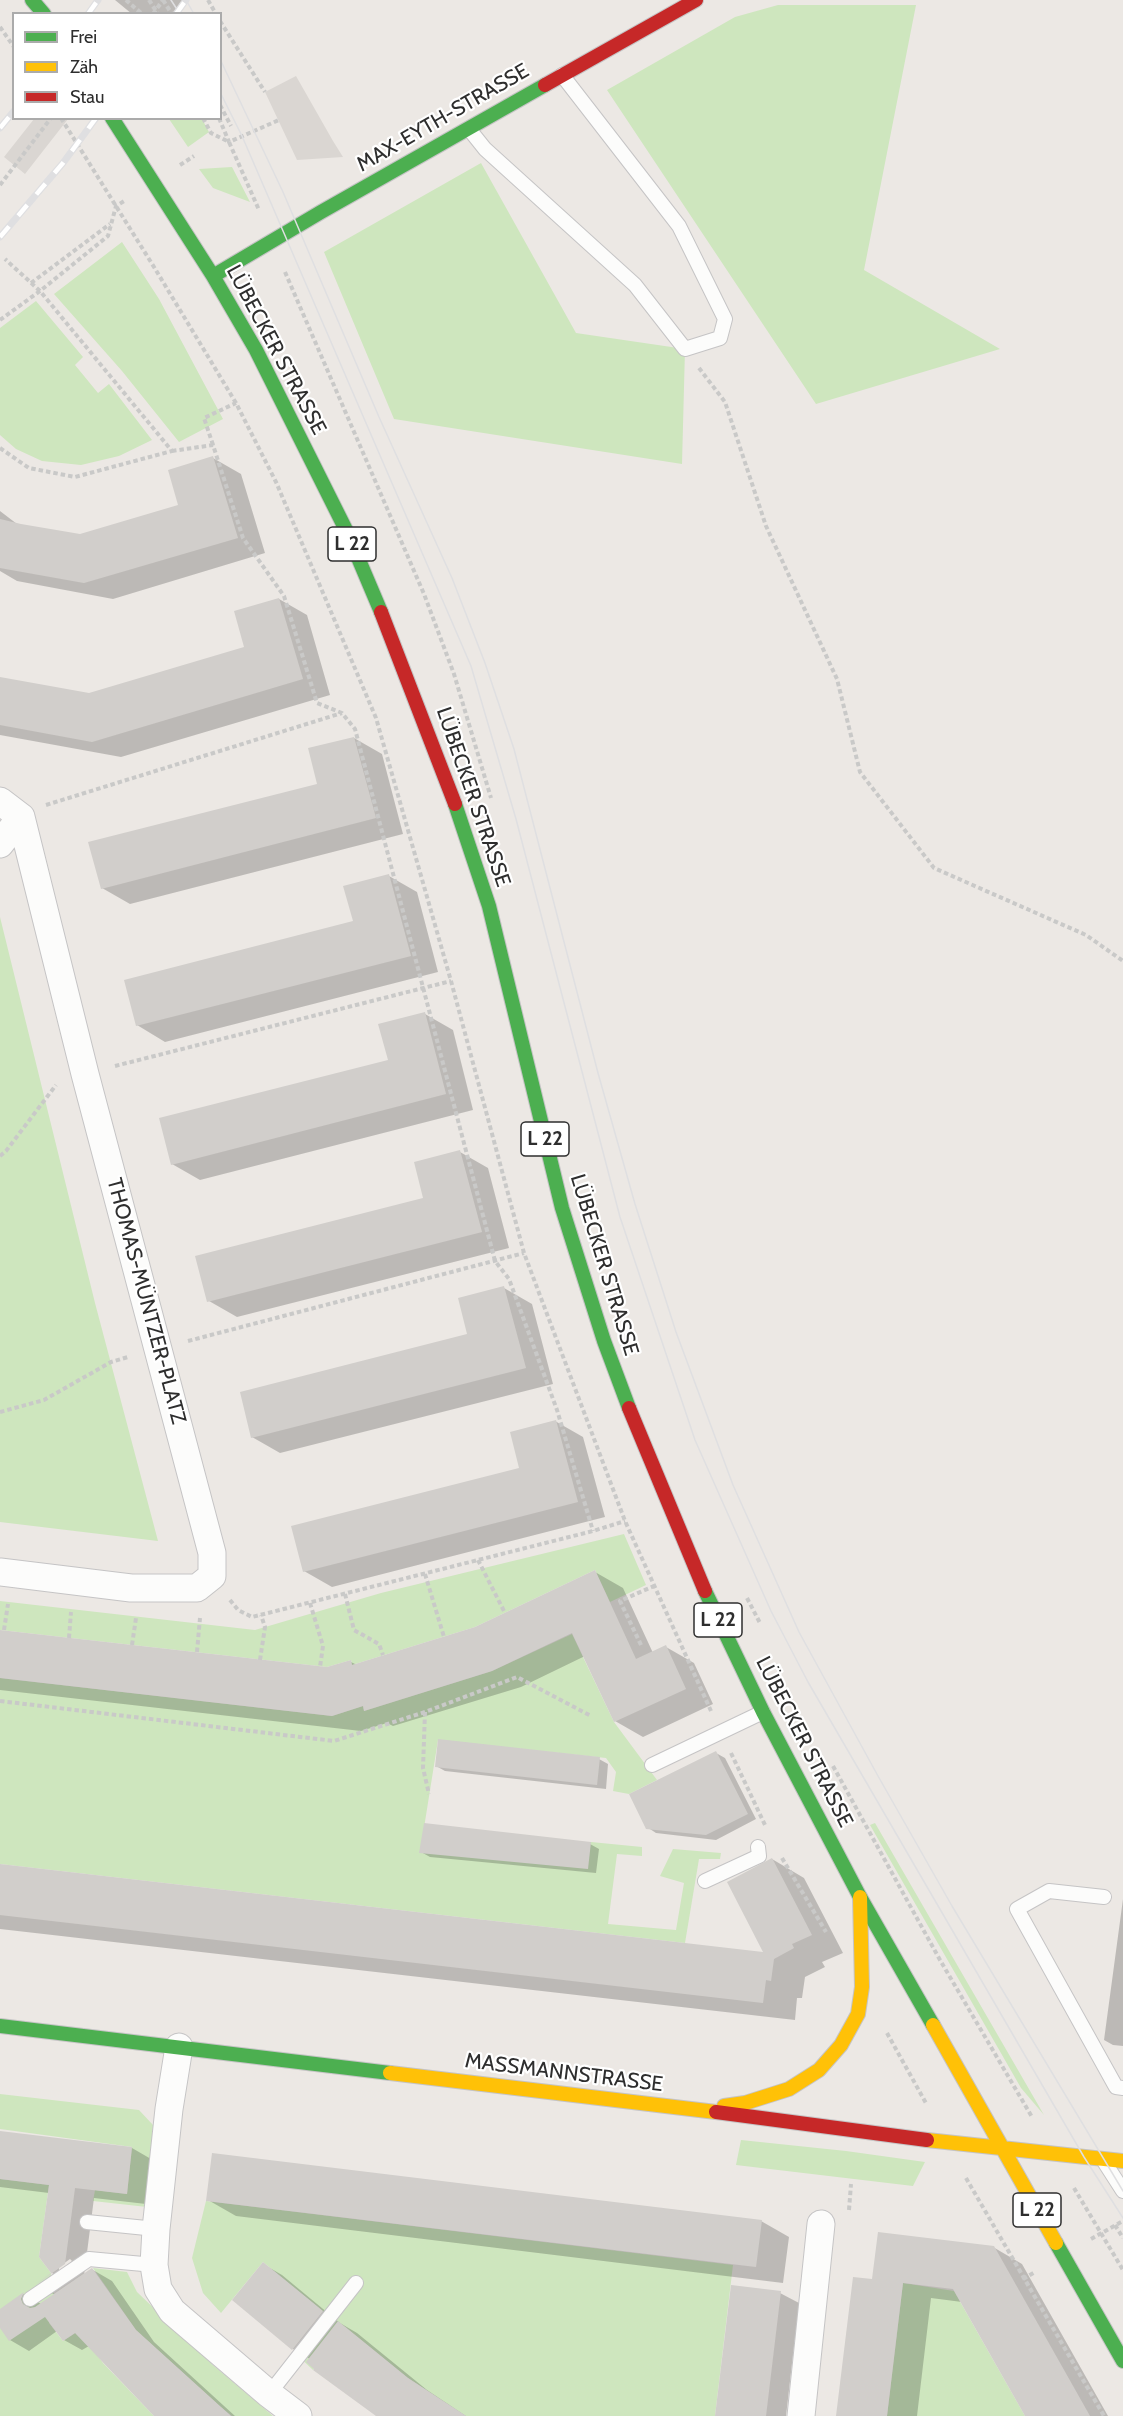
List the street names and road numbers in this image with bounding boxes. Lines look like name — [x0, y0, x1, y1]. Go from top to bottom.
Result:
street label: MAX-EYTH-STRASSE — [352, 58, 534, 178]
street label: LÜBECKER STRASSE — [221, 261, 331, 439]
road number: L 22 — [328, 527, 376, 561]
street label: LÜBECKER STRASSE — [430, 704, 516, 890]
road number: L 22 — [521, 1122, 569, 1156]
street label: LÜBECKER STRASSE — [564, 1171, 644, 1359]
street label: THOMAS-MÜNTZER-PLATZ — [101, 1176, 191, 1426]
road number: L 22 — [694, 1603, 742, 1637]
street label: LÜBECKER STRASSE — [750, 1652, 858, 1832]
street label: MASSMANNSTRASSE — [464, 2048, 664, 2098]
road number: L 22 — [1013, 2193, 1061, 2227]

